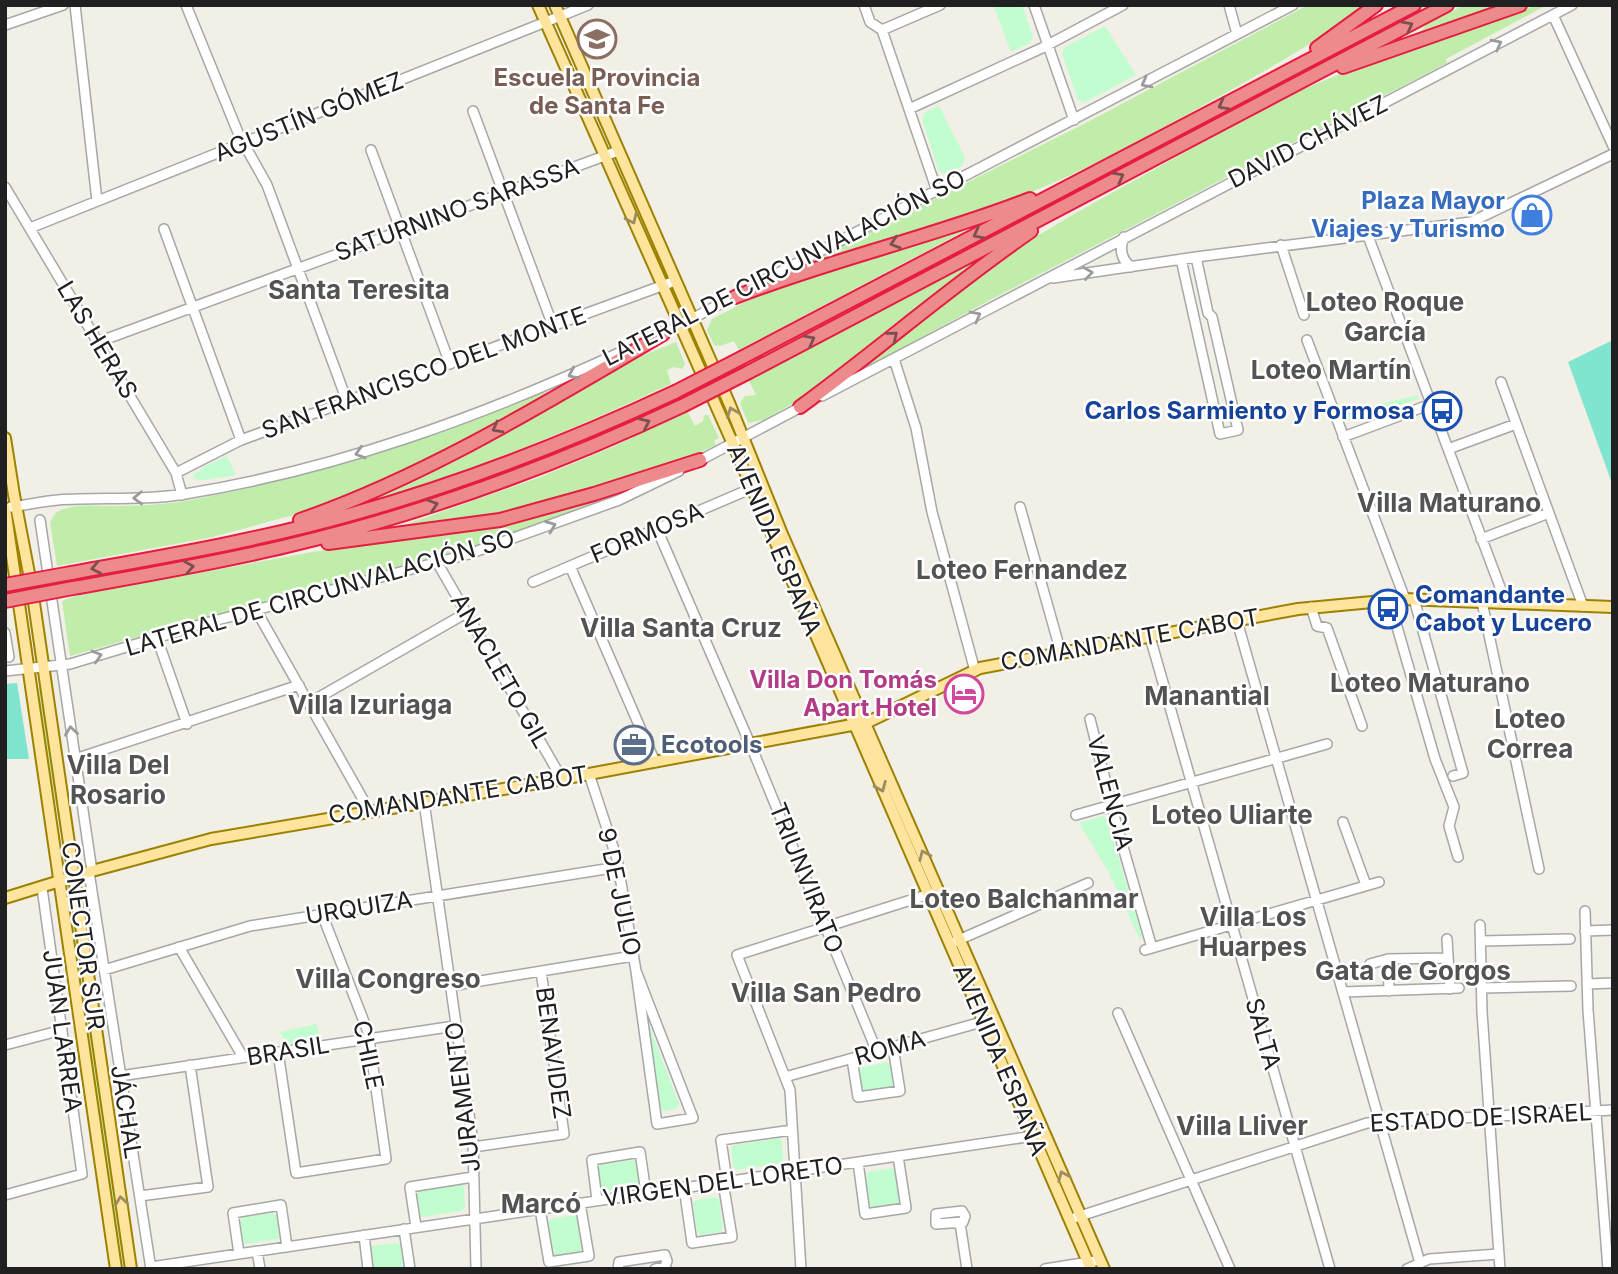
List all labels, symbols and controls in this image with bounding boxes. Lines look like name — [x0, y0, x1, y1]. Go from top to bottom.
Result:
school or university icon: Escuela Provincia de Santa Fe — [576, 18, 618, 60]
one-way arrow — [1400, 20, 1413, 34]
one-way arrow — [1490, 39, 1502, 52]
place label: Escuela Provincia de Santa Fe — [494, 63, 700, 120]
street label: AGUSTÍN GÓMEZ — [210, 64, 407, 168]
one-way arrow — [1141, 74, 1153, 88]
street label: DAVID CHÁVEZ — [1223, 88, 1392, 194]
one-way arrow — [1218, 97, 1230, 110]
street label: SATURNINO SARASSA — [331, 152, 583, 267]
street label: LATERAL DE CIRCUNVALACIÓN SO — [597, 163, 970, 372]
one-way arrow — [1112, 172, 1125, 185]
place label: Plaza Mayor Viajes y Turismo — [1311, 186, 1505, 243]
shop icon: Plaza Mayor Viajes y Turismo — [1511, 194, 1553, 236]
one-way arrow — [624, 211, 638, 224]
one-way arrow — [973, 225, 985, 239]
one-way arrow — [890, 235, 902, 250]
one-way arrow — [1082, 266, 1094, 281]
district label: Santa Teresita — [268, 274, 450, 305]
street label: LAS HERAS — [51, 276, 144, 404]
district label: Loteo Roque García — [1306, 286, 1464, 347]
street label: SAN FRANCISCO DEL MONTE — [258, 300, 590, 445]
one-way arrow — [969, 310, 981, 324]
one-way arrow — [885, 332, 898, 344]
one-way arrow — [803, 335, 815, 348]
district label: Loteo Martín — [1251, 354, 1411, 385]
one-way arrow — [568, 366, 580, 380]
bus stop icon: Carlos Sarmiento y Formosa — [1421, 390, 1463, 432]
place label: Carlos Sarmiento y Formosa — [1084, 396, 1415, 425]
one-way arrow — [726, 407, 740, 420]
one-way arrow — [638, 418, 650, 432]
one-way arrow — [492, 420, 504, 433]
street label: AVENIDA ESPAÑA — [721, 440, 828, 640]
one-way arrow — [354, 444, 366, 459]
district label: Villa Maturano — [1357, 487, 1541, 518]
one-way arrow — [132, 491, 143, 506]
street label: FORMOSA — [586, 496, 708, 569]
one-way arrow — [426, 499, 438, 513]
one-way arrow — [544, 521, 556, 535]
street label: LATERAL DE CIRCUNVALACIÓN SO — [122, 523, 518, 662]
district label: Loteo Fernandez — [916, 554, 1128, 585]
one-way arrow — [90, 560, 102, 575]
one-way arrow — [183, 560, 195, 575]
place label: Comandante Cabot y Lucero — [1415, 580, 1592, 637]
street label: ANACLETO GIL — [444, 588, 556, 753]
bus stop icon: Comandante Cabot y Lucero — [1367, 588, 1409, 630]
street label: COMANDANTE CABOT — [998, 602, 1262, 677]
district label: Villa Santa Cruz — [580, 612, 782, 643]
one-way arrow — [90, 650, 102, 665]
place label: Villa Don Tomás Apart Hotel — [749, 665, 937, 722]
district label: Loteo Maturano — [1330, 667, 1530, 698]
hotel icon: Villa Don Tomás Apart Hotel — [943, 673, 985, 715]
district label: Manantial — [1144, 680, 1270, 711]
district label: Villa Izuriaga — [288, 689, 452, 720]
district label: Loteo Correa — [1487, 703, 1573, 764]
office icon: Ecotools — [613, 724, 655, 766]
one-way arrow — [64, 725, 79, 737]
place label: Ecotools — [661, 730, 762, 759]
street label: VALENCIA — [1081, 732, 1140, 854]
district label: Villa Del Rosario — [66, 749, 170, 810]
street label: COMANDANTE CABOT — [326, 760, 590, 829]
one-way arrow — [873, 780, 887, 792]
street label: TRIUNVIRATO — [763, 798, 850, 957]
district label: Loteo Uliarte — [1151, 799, 1313, 830]
street label: 9 DE JULIO — [592, 825, 647, 959]
street label: CONECTOR SUR — [56, 840, 111, 1032]
one-way arrow — [918, 849, 932, 861]
district label: Loteo Balchanmar — [909, 883, 1139, 914]
street label: URQUIZA — [304, 885, 414, 930]
district label: Villa Los Huarpes — [1199, 901, 1307, 962]
street label: JUAN LARREA — [37, 947, 88, 1114]
district label: Gata de Gorgos — [1315, 955, 1511, 986]
street label: AVENIDA ESPAÑA — [947, 960, 1054, 1160]
district label: Villa Congreso — [295, 963, 481, 994]
district label: Villa San Pedro — [731, 977, 921, 1008]
street label: BENAVIDEZ — [530, 985, 577, 1121]
street label: SALTA — [1239, 995, 1288, 1073]
street label: CHILE — [347, 1018, 390, 1092]
street label: JURAMENTO — [439, 1020, 486, 1174]
street label: ROMA — [851, 1024, 928, 1071]
street label: BRASIL — [245, 1030, 331, 1071]
street label: JÁCHAL — [105, 1063, 149, 1161]
street label: ESTADO DE ISRAEL — [1369, 1097, 1593, 1138]
district label: Villa Lliver — [1176, 1110, 1308, 1141]
street label: VIRGEN DEL LORETO — [601, 1150, 845, 1213]
one-way arrow — [1057, 1170, 1071, 1183]
district label: Marcó — [501, 1188, 581, 1219]
one-way arrow — [114, 1195, 129, 1207]

